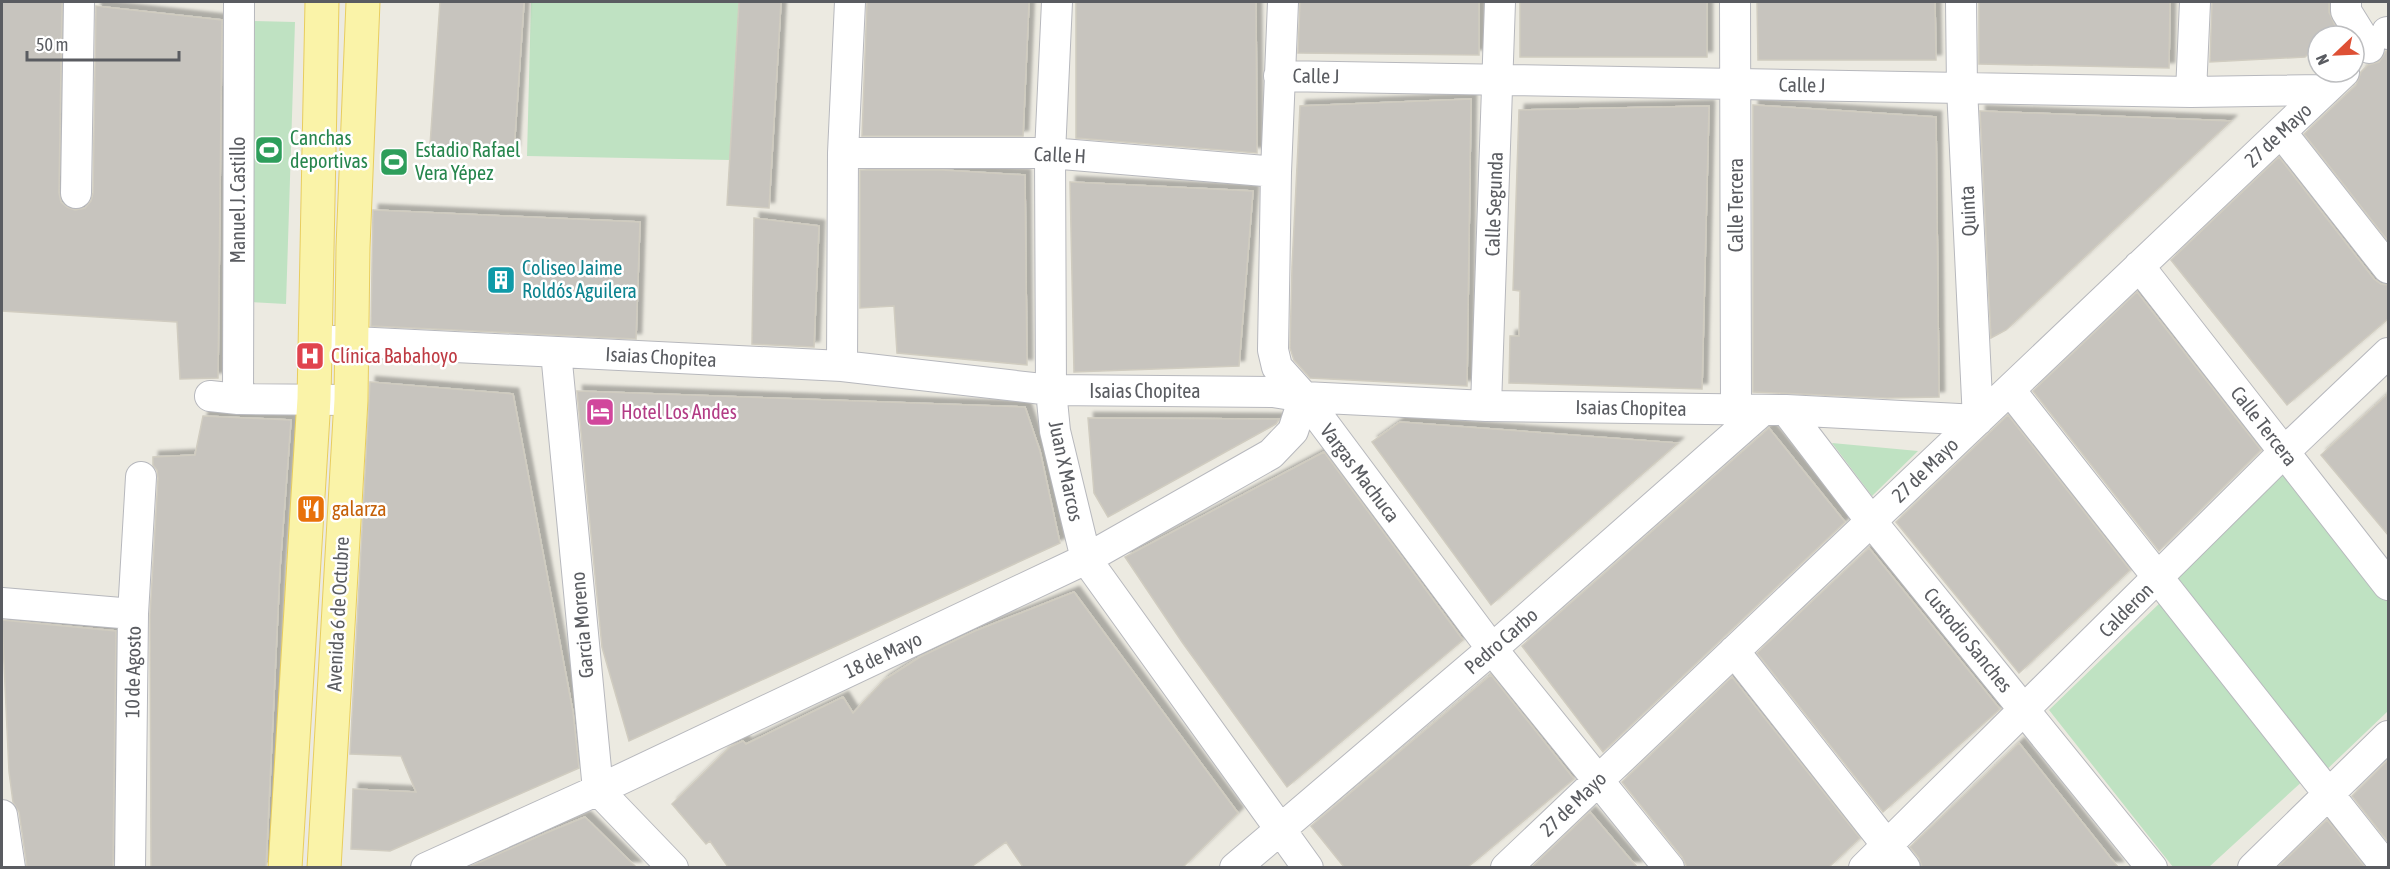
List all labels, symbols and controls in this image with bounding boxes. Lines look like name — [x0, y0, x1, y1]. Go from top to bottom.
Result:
scale bar — [27, 24, 178, 62]
north arrow — [2306, 24, 2366, 84]
text: 50 m — [36, 34, 68, 55]
text: N — [2312, 52, 2332, 68]
street label: Calle J — [1292, 64, 1340, 87]
street label: Calle J — [1778, 73, 1826, 96]
street label: 27 de Mayo — [2239, 98, 2316, 171]
place label: Canchas deportivas — [290, 126, 368, 172]
sports icon: Canchas deportivas — [253, 134, 285, 166]
street label: Manuel J. Castillo — [226, 137, 249, 264]
place label: Estadio Rafael Vera Yépez — [415, 138, 521, 184]
street label: Calle H — [1033, 142, 1087, 167]
sports icon: Estadio Rafael Vera Yépez — [378, 146, 410, 178]
street label: Calle Segunda — [1480, 151, 1507, 257]
street label: Calle Tercera — [1724, 158, 1747, 252]
street label: Quinta — [1955, 185, 1980, 237]
place label: Coliseo Jaime Roldós Aguilera — [522, 256, 637, 302]
building icon: Coliseo Jaime Roldós Aguilera — [485, 264, 517, 296]
hospital icon: Clínica Babahoyo — [294, 340, 326, 372]
street label: Isaias Chopitea — [605, 342, 717, 371]
place label: Clínica Babahoyo — [331, 344, 458, 367]
street label: Isaias Chopitea — [1089, 379, 1201, 402]
street label: Calle Tercera — [2226, 381, 2303, 470]
street label: Isaias Chopitea — [1575, 395, 1687, 420]
hotel icon: Hotel Los Andes — [584, 396, 616, 428]
place label: Hotel Los Andes — [621, 400, 737, 423]
street label: Juan X Marcos — [1045, 419, 1088, 523]
street label: Vargas Machuca — [1316, 419, 1405, 526]
street label: 27 de Mayo — [1887, 433, 1962, 507]
restaurant icon: galarza — [295, 493, 327, 525]
place label: galarza — [332, 497, 387, 520]
street label: Avenida 6 de Octubre — [322, 536, 353, 692]
street label: Garcia Moreno — [565, 571, 598, 679]
street label: Calderon — [2094, 578, 2157, 641]
street label: Custodio Sanches — [1919, 583, 2017, 696]
street label: Pedro Carbo — [1459, 603, 1542, 679]
street label: 10 de Agosto — [120, 626, 145, 718]
street label: 18 de Mayo — [840, 627, 925, 683]
street label: 27 de Mayo — [1535, 767, 1610, 841]

